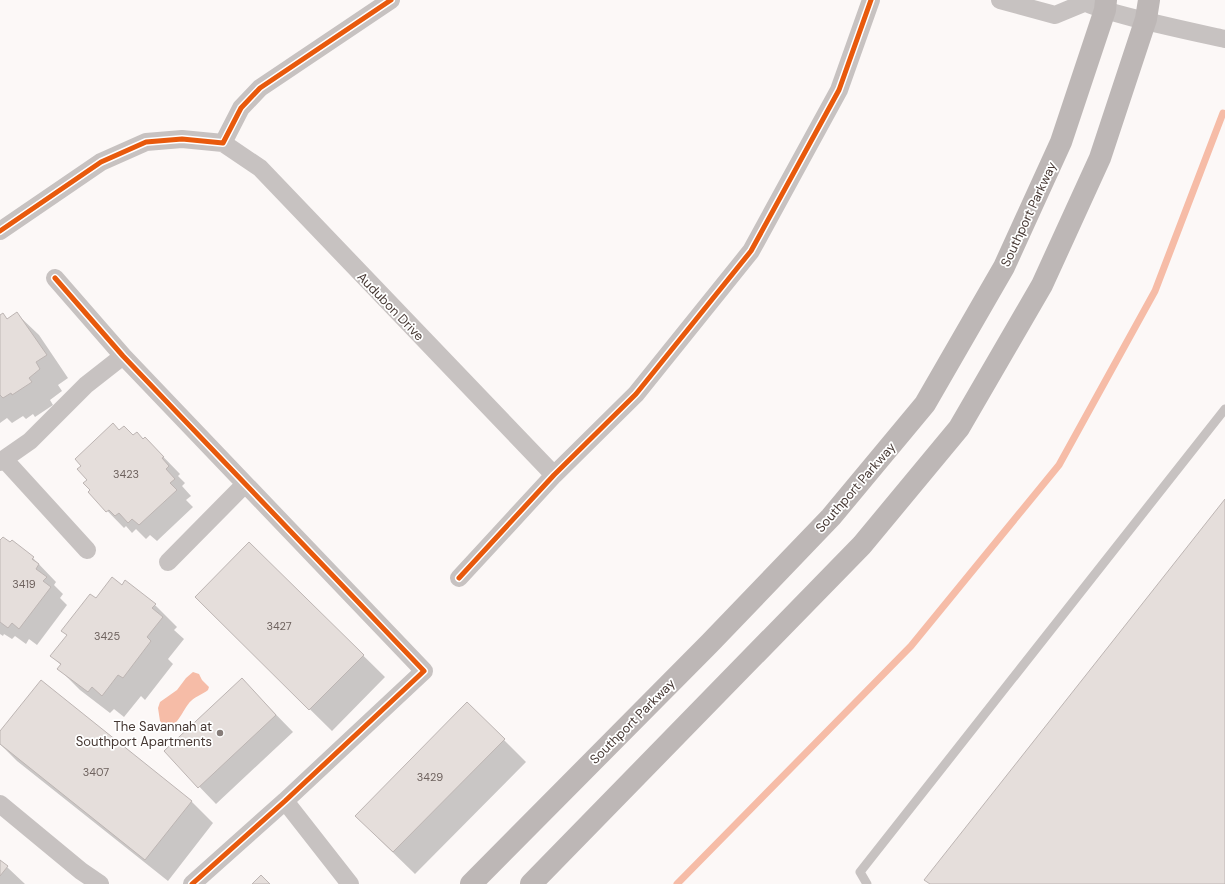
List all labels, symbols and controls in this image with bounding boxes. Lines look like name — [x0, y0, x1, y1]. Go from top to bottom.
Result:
street label: Southport Parkway — [997, 159, 1060, 269]
street label: Audubon Drive — [354, 268, 428, 344]
street label: Southport Parkway — [812, 439, 899, 536]
house number: 3423 — [113, 467, 139, 481]
house number: 3419 — [12, 577, 36, 591]
house number: 3427 — [266, 619, 292, 633]
house number: 3425 — [94, 629, 120, 643]
street label: Southport Parkway — [586, 675, 679, 768]
place label: The Savannah at Southport Apartments — [76, 718, 212, 750]
marker: The Savannah at Southport Apartments — [215, 728, 225, 738]
house number: 3407 — [83, 765, 109, 779]
house number: 3429 — [417, 770, 443, 784]

